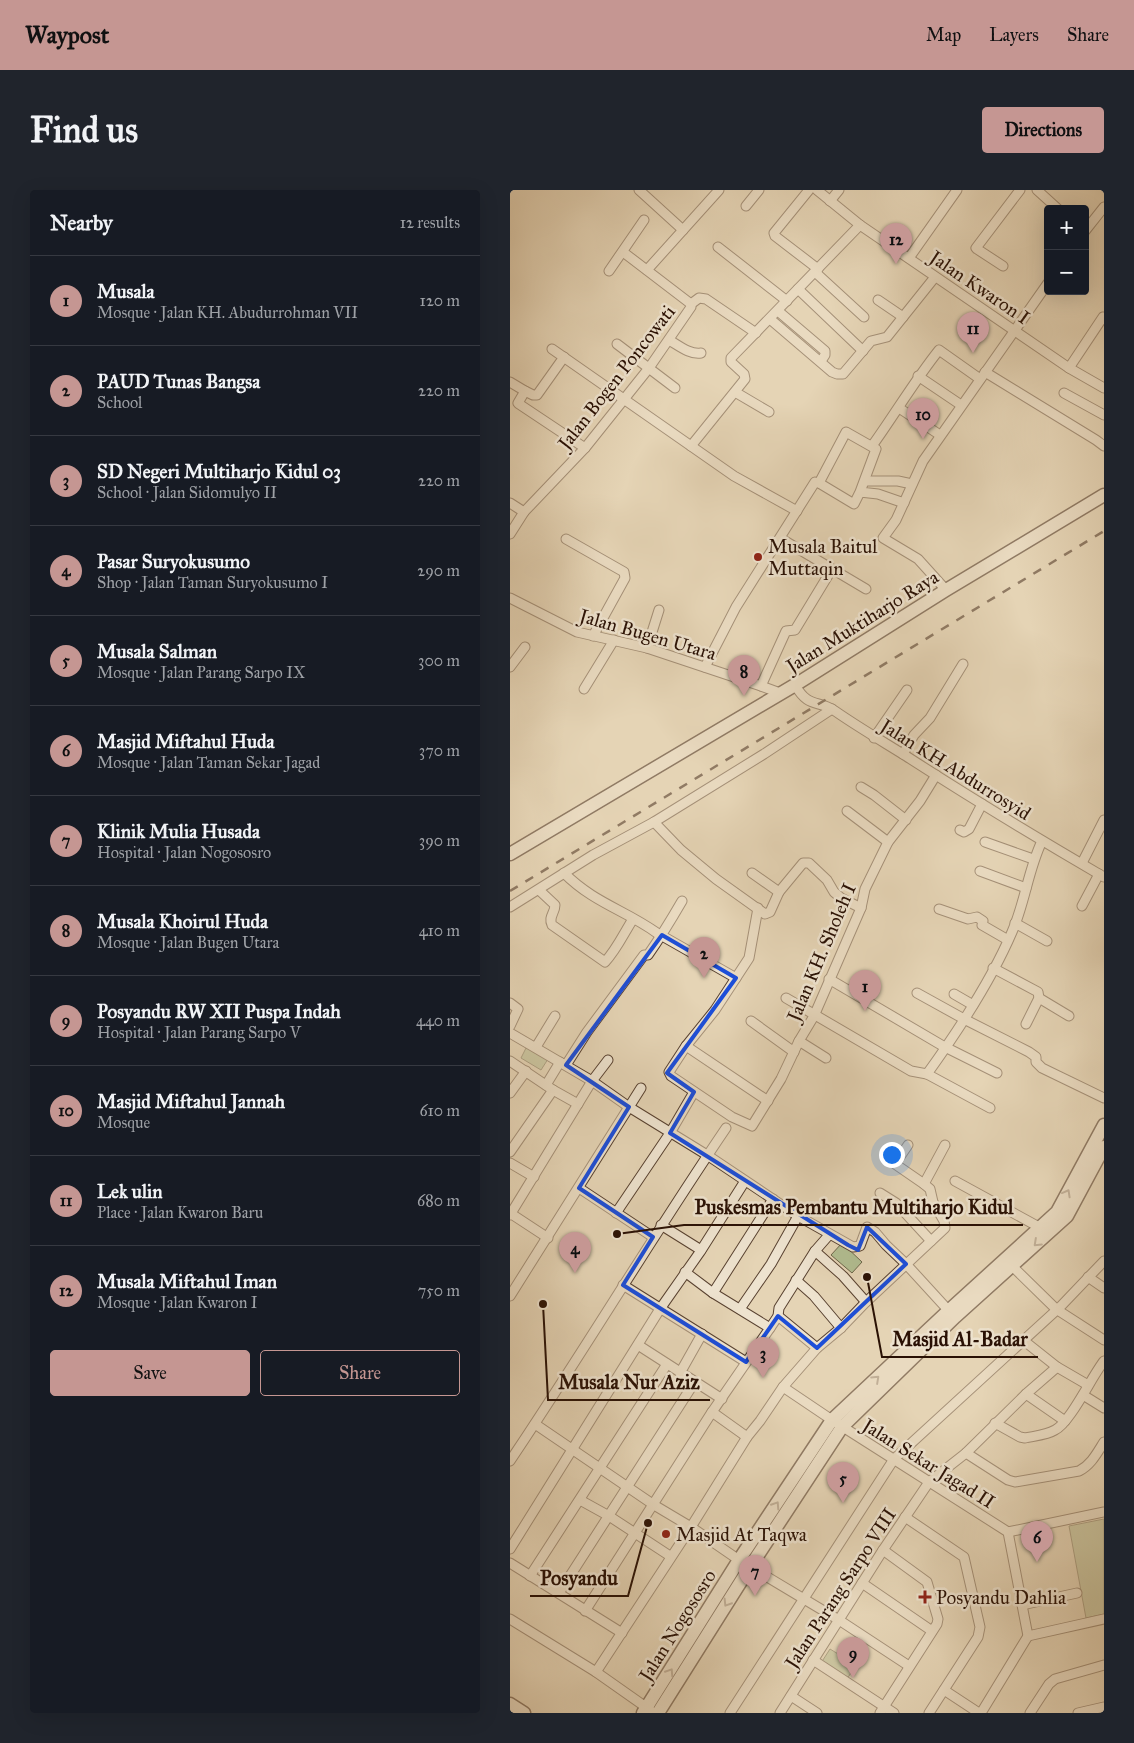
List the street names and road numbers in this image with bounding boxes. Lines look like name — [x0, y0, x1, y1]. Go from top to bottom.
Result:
street label: Jalan Kwaron I — [923, 245, 1034, 330]
street label: Jalan Bogen Poncowati — [552, 301, 681, 456]
street label: Jalan Muktiharjo Raya — [780, 565, 944, 680]
street label: Jalan Bugen Utara — [575, 603, 720, 666]
street label: Jalan KH Abdurrosyid — [874, 713, 1036, 826]
street label: Jalan KH. Sholeh I — [781, 880, 862, 1027]
street label: Jalan Sekar Jagad II — [856, 1412, 999, 1514]
street label: Jalan Parang Sarpo VIII — [779, 1504, 902, 1675]
street label: Jalan Nogososro — [633, 1565, 722, 1688]

